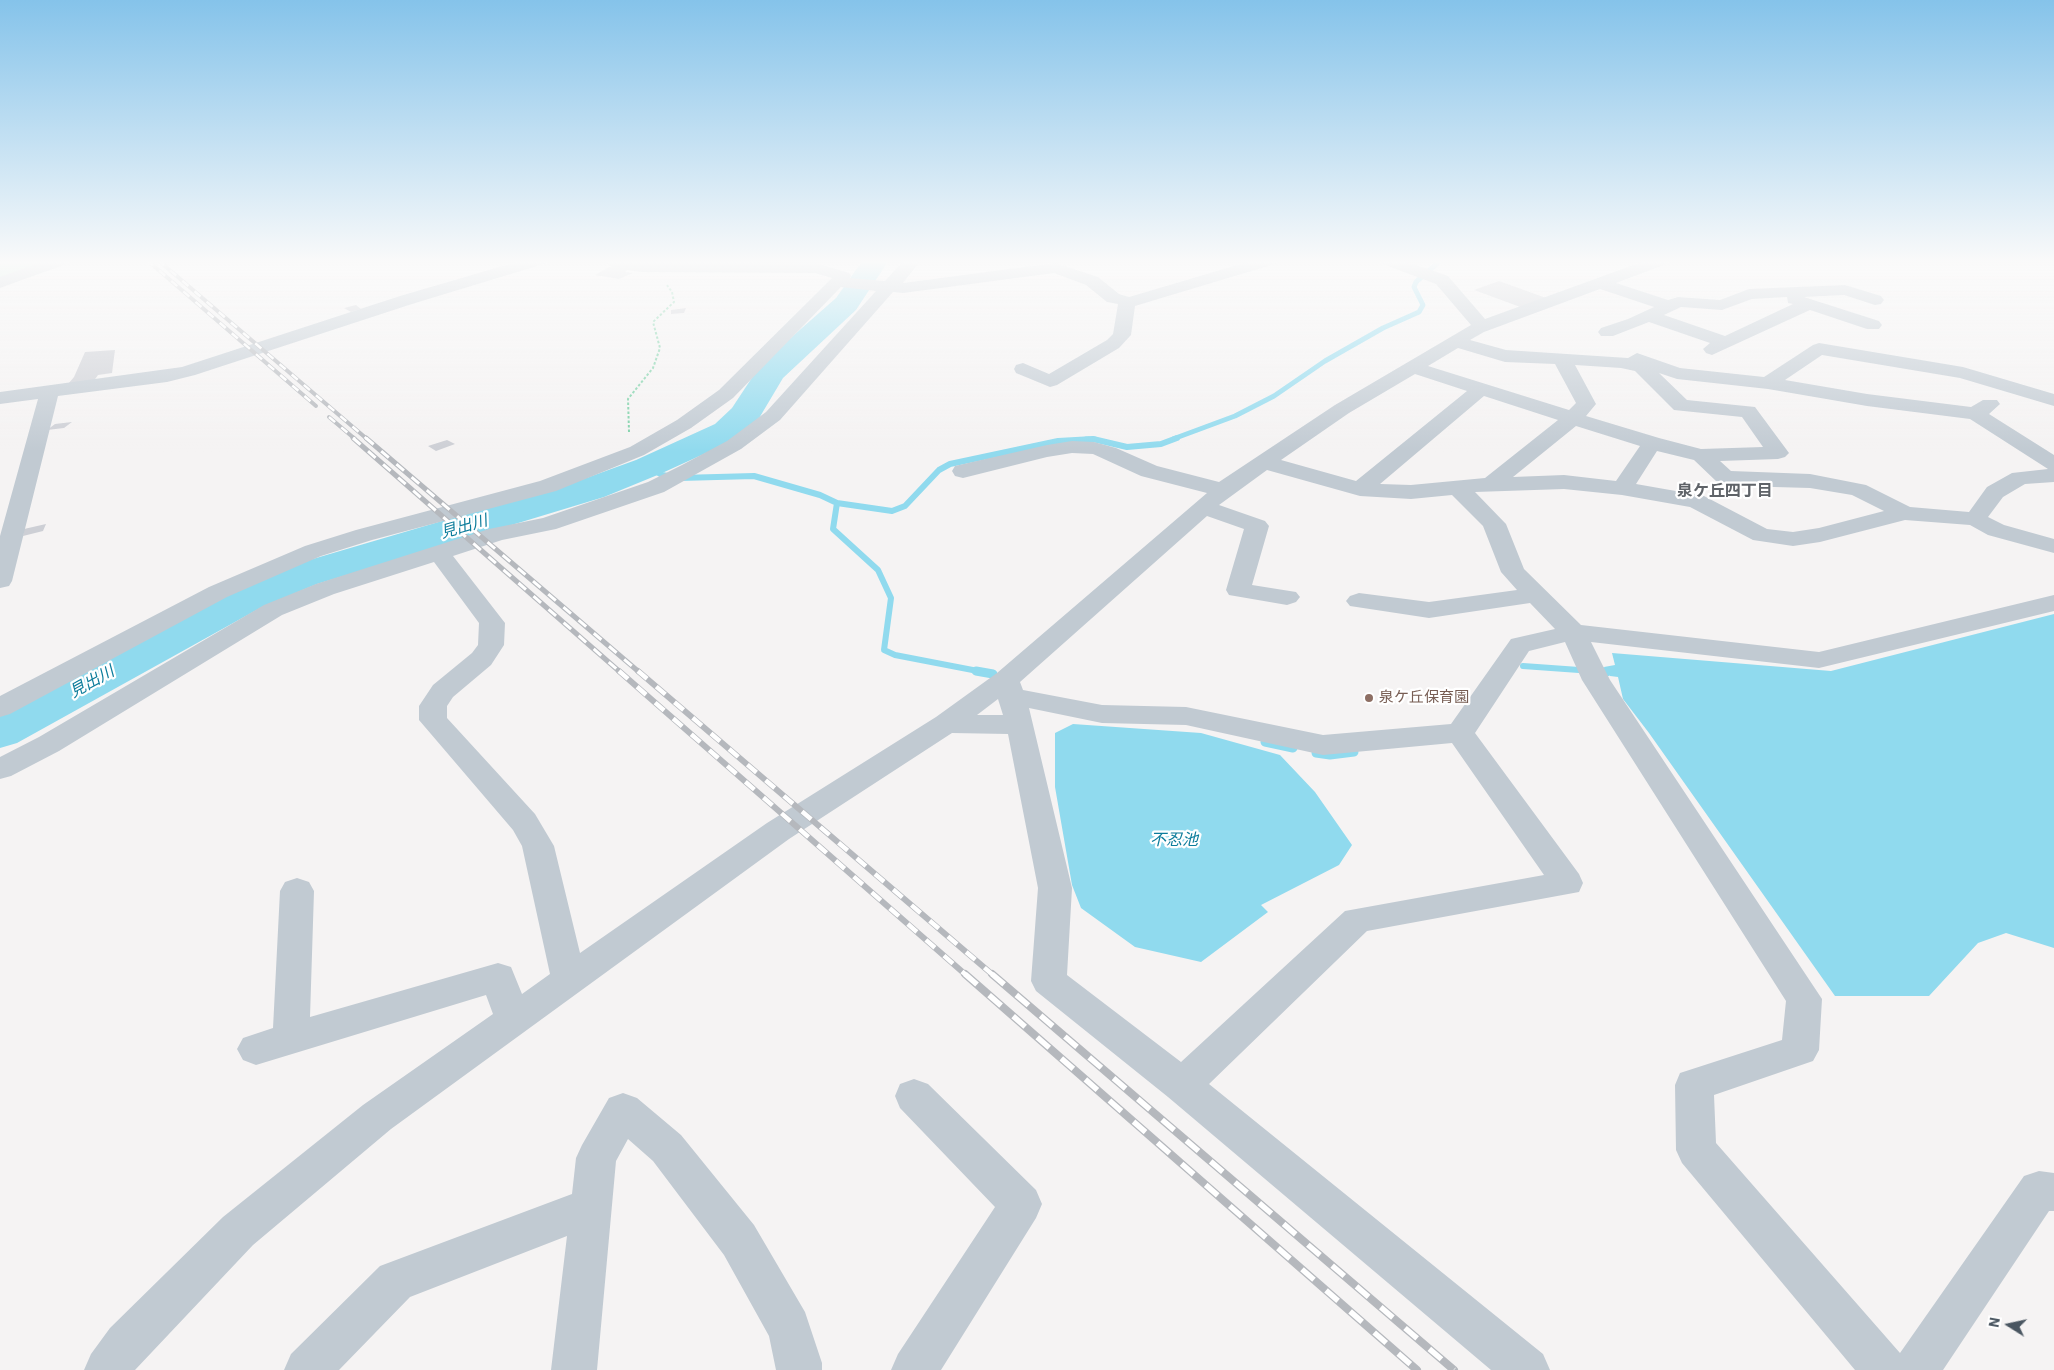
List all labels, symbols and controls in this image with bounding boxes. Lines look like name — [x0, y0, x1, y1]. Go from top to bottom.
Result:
district label: 泉ケ丘四丁目 — [1677, 481, 1773, 501]
water label: 見出川 — [438, 511, 490, 543]
water label: 見出川 — [66, 662, 118, 702]
place label: 泉ケ丘保育園 — [1379, 689, 1469, 707]
marker: 泉ケ丘保育園 — [1363, 692, 1375, 704]
water label: 不忍池 — [1150, 830, 1198, 850]
north arrow — [1984, 1300, 2034, 1350]
text: N — [1984, 1316, 2004, 1329]

